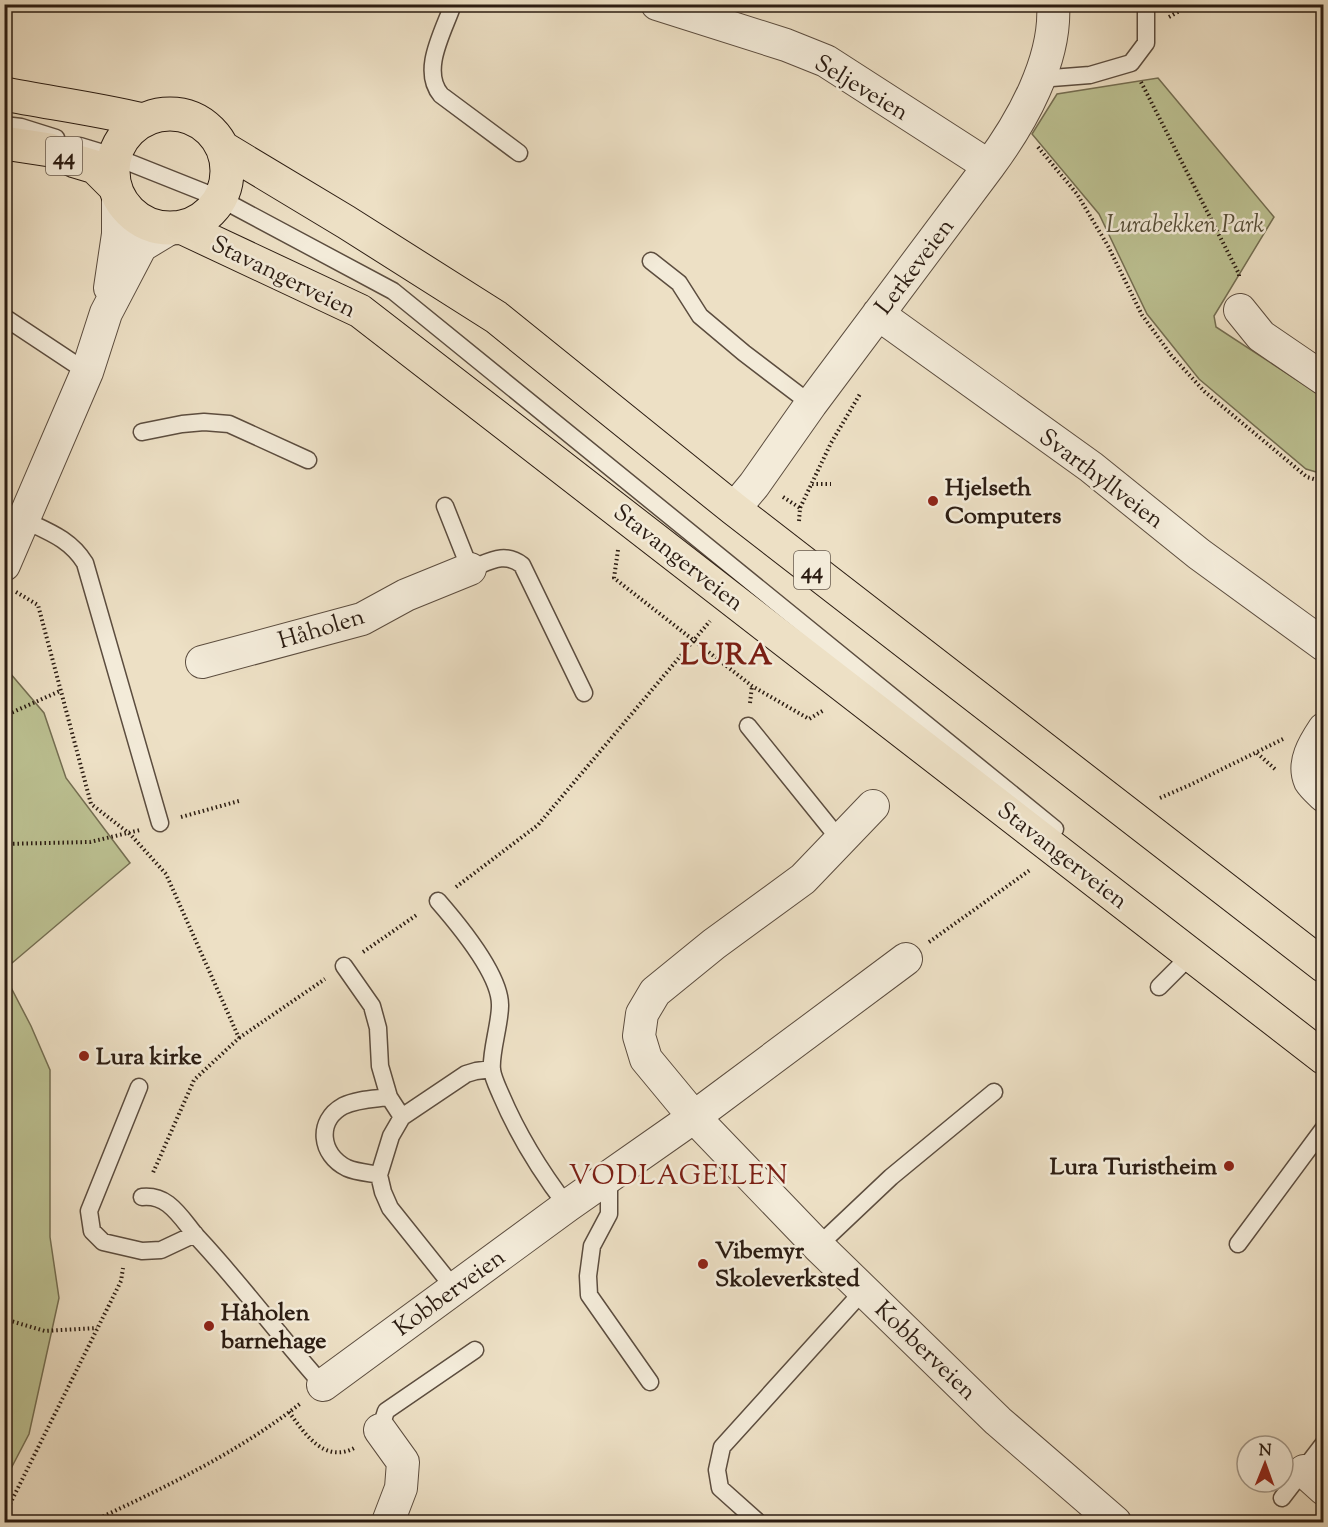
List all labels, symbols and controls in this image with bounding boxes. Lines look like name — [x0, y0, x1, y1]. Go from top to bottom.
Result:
street label: Seljeveien — [807, 47, 915, 130]
road number: 44 — [46, 137, 82, 175]
park label: Lurabekken Park — [1106, 209, 1264, 243]
street label: Lerkeveien — [868, 212, 963, 323]
street label: Stavangerveien — [205, 228, 361, 328]
street label: Svarthyllveien — [1031, 421, 1170, 538]
place label: Hjelseth Computers — [945, 472, 1061, 534]
marker: Hjelseth Computers — [926, 494, 940, 508]
street label: Stavangerveien — [605, 497, 750, 621]
road number: 44 — [794, 551, 830, 589]
street label: Håholen — [274, 601, 369, 659]
district label: LURA — [680, 635, 774, 678]
street label: Stavangerveien — [989, 795, 1134, 919]
place label: Lura kirke — [96, 1041, 202, 1075]
marker: Lura kirke — [77, 1049, 91, 1063]
place label: Lura Turistheim — [1050, 1151, 1217, 1185]
district label: VODLAGEILEN — [569, 1158, 789, 1197]
marker: Lura Turistheim — [1222, 1159, 1236, 1173]
place label: Vibemyr Skoleverksted — [715, 1235, 860, 1297]
street label: Kobberveien — [387, 1242, 513, 1346]
marker: Vibemyr Skoleverksted — [696, 1257, 710, 1271]
street label: Kobberveien — [866, 1294, 983, 1409]
place label: Håholen barnehage — [220, 1297, 326, 1359]
marker: Håholen barnehage — [202, 1319, 216, 1333]
north arrow — [1235, 1434, 1295, 1494]
text: N — [1259, 1440, 1272, 1463]

